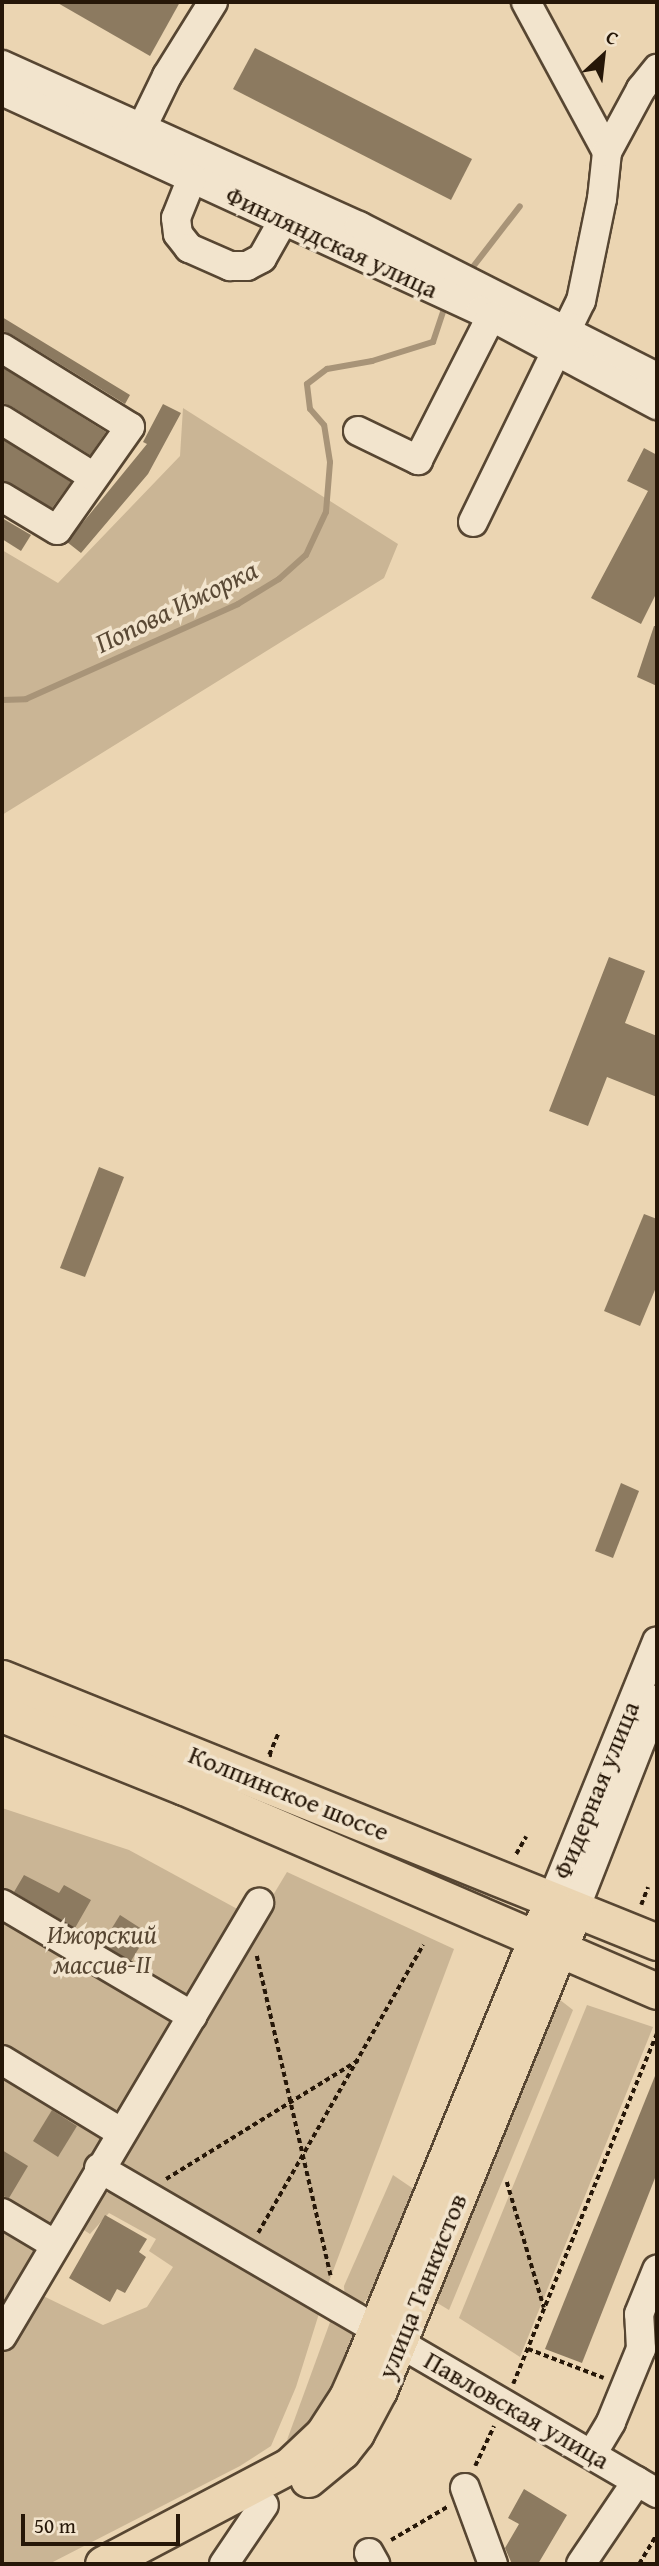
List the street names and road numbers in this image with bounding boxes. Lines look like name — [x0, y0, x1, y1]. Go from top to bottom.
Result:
street label: Финляндская улица — [221, 179, 443, 305]
street label: Фидерная улица — [546, 1696, 646, 1884]
street label: Колпинское шоссе — [184, 1739, 394, 1847]
street label: улица Танкистов — [371, 2189, 473, 2383]
street label: Павловская улица — [419, 2344, 615, 2476]

